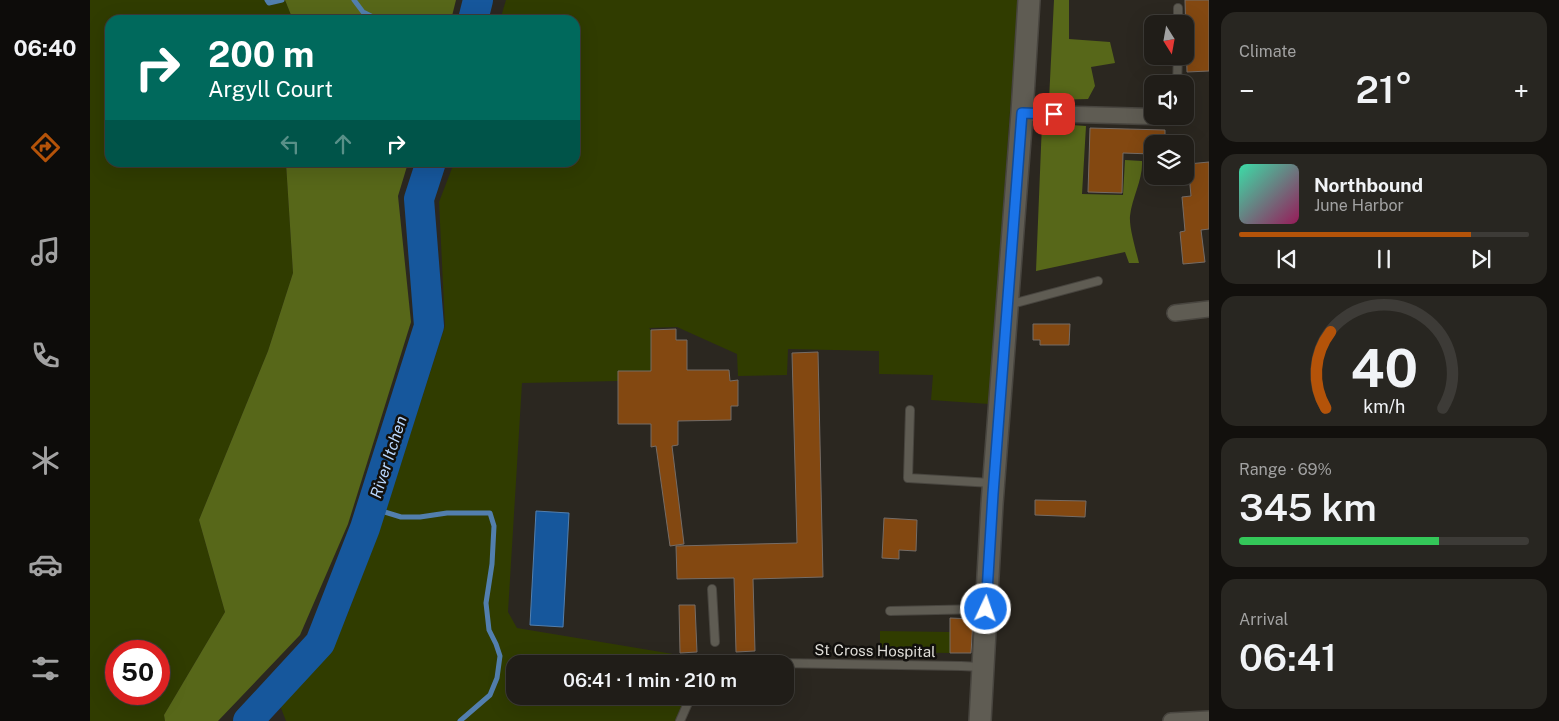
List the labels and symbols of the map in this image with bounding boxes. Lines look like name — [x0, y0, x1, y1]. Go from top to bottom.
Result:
north arrow — [1144, 15, 1194, 65]
pin — [1033, 93, 1075, 135]
water label: River Itchen — [366, 413, 411, 501]
position arrow — [959, 582, 1011, 634]
speed limit sign: 50 — [105, 640, 170, 705]
street label: St Cross Hospital — [814, 641, 936, 660]

